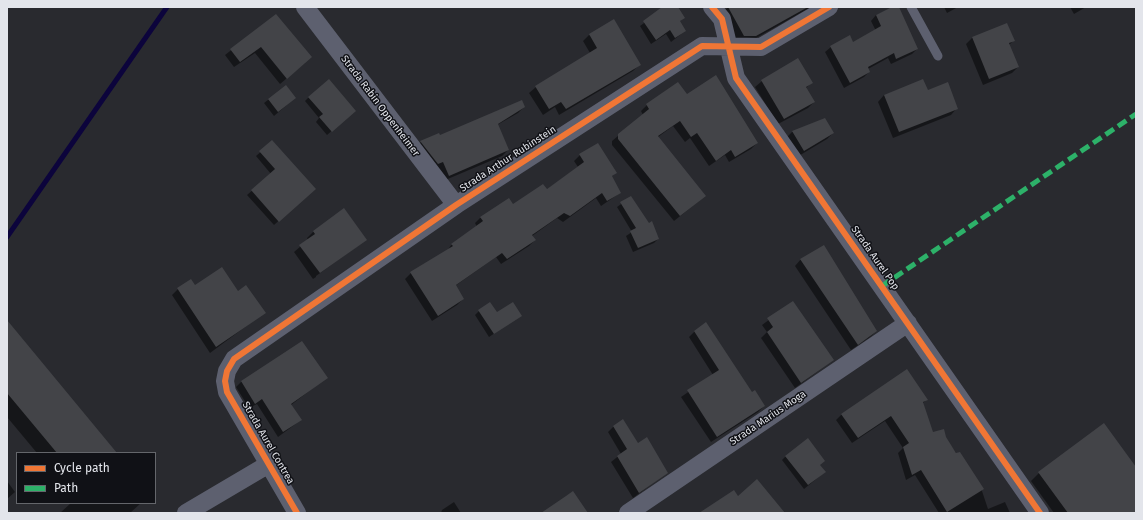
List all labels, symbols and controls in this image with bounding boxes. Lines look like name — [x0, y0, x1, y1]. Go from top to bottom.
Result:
street label: Strada Rabin Oppenheimer — [338, 53, 422, 159]
street label: Strada Arthur Rubinstein — [458, 123, 558, 195]
street label: Strada Aurel Pop — [848, 224, 902, 292]
street label: Strada Marius Moga — [728, 388, 808, 448]
street label: Strada Aurel Contrea — [239, 400, 297, 486]
legend — [16, 452, 156, 504]
text: Cycle path — [54, 461, 110, 475]
text: Path — [54, 481, 78, 495]

